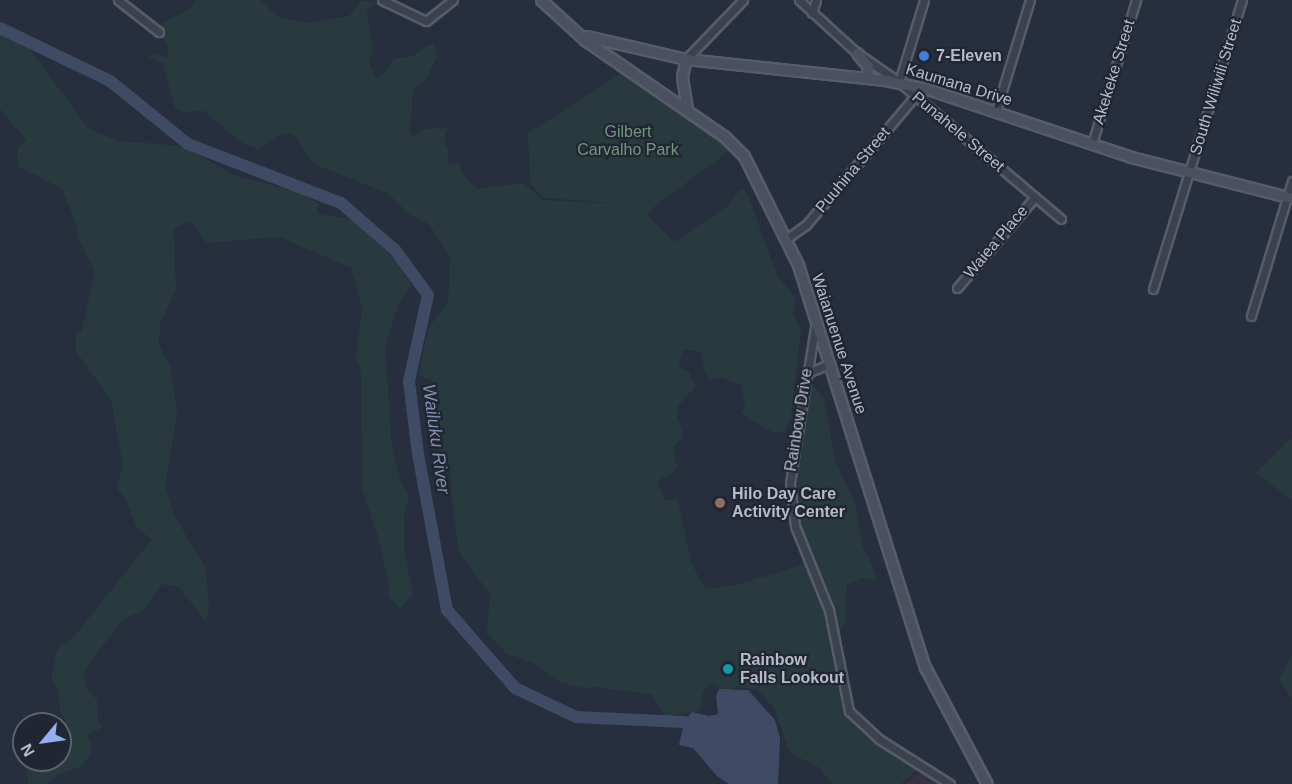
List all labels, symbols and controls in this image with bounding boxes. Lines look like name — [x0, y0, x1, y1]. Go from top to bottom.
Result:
street label: Akekeke Street — [1089, 17, 1139, 127]
street label: South Wiliwili Street — [1186, 17, 1246, 157]
place label: 7-Eleven — [936, 46, 1002, 66]
marker: 7-Eleven — [917, 49, 931, 63]
street label: Kaumana Drive — [903, 60, 1015, 110]
street label: Punahele Street — [908, 88, 1008, 176]
park label: Gilbert Carvalho Park — [577, 122, 679, 160]
street label: Puuhina Street — [812, 123, 894, 217]
street label: Waiea Place — [960, 202, 1032, 282]
street label: Waianuenue Avenue — [807, 271, 871, 417]
street label: Rainbow Drive — [781, 367, 817, 473]
water label: Wailuku River — [418, 383, 454, 495]
place label: Hilo Day Care Activity Center — [732, 484, 845, 522]
marker: Hilo Day Care Activity Center — [713, 496, 727, 510]
place label: Rainbow Falls Lookout — [740, 650, 844, 688]
marker: Rainbow Falls Lookout — [721, 662, 735, 676]
north arrow — [12, 712, 72, 772]
text: N — [17, 741, 38, 759]

